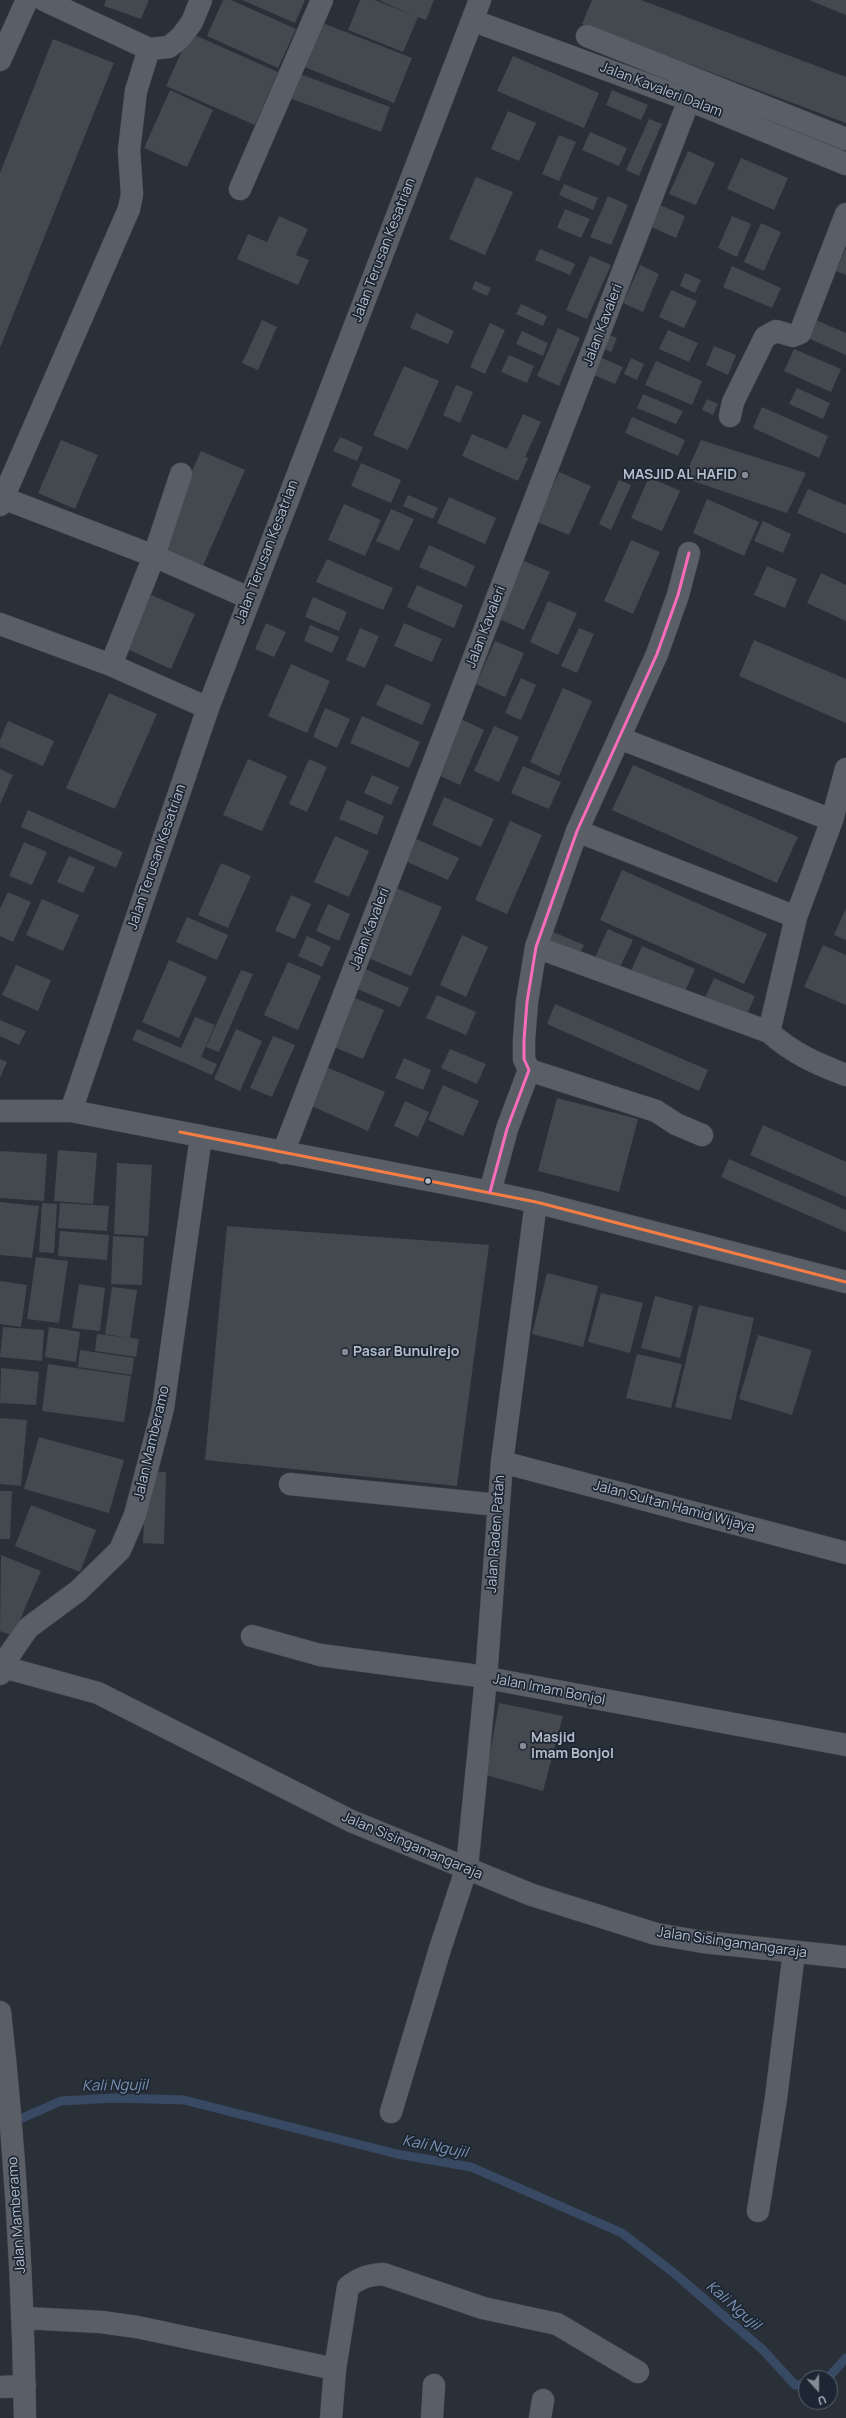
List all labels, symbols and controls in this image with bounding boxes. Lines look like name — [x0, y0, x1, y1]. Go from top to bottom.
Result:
street label: Jalan Kavaleri Dalam — [598, 59, 724, 121]
street label: Jalan Terusan Kesatrian — [349, 176, 419, 324]
street label: Jalan Kavaleri — [580, 282, 626, 368]
place label: MASJID AL HAFID — [623, 467, 737, 483]
marker: MASJID AL HAFID — [740, 470, 750, 480]
street label: Jalan Terusan Kesatrian — [232, 478, 302, 626]
street label: Jalan Kavaleri — [463, 584, 509, 670]
street label: Jalan Terusan Kesatrian — [124, 782, 190, 932]
street label: Jalan Kavaleri — [347, 886, 393, 972]
unlabelled marker — [423, 1176, 433, 1186]
place label: Pasar Bunulrejo — [353, 1344, 459, 1360]
marker: Pasar Bunulrejo — [340, 1347, 350, 1357]
street label: Jalan Mamberamo — [131, 1384, 173, 1502]
street label: Jalan Raden Patah — [484, 1475, 508, 1593]
street label: Jalan Sultan Hamid Wijaya — [591, 1477, 757, 1537]
street label: Jalan Imam Bonjol — [491, 1671, 607, 1709]
place label: Masjid Imam Bonjol — [531, 1730, 614, 1762]
marker: Masjid Imam Bonjol — [518, 1741, 528, 1751]
street label: Jalan Sisingamangaraja — [339, 1809, 485, 1883]
street label: Jalan Sisingamangaraja — [656, 1924, 808, 1962]
water label: Kali Ngujil — [82, 2076, 148, 2096]
water label: Kali Ngujil — [401, 2132, 469, 2162]
street label: Jalan Mamberamo — [5, 2156, 29, 2274]
water label: Kali Ngujil — [702, 2278, 764, 2334]
north arrow — [798, 2370, 838, 2410]
text: U — [816, 2392, 829, 2409]

